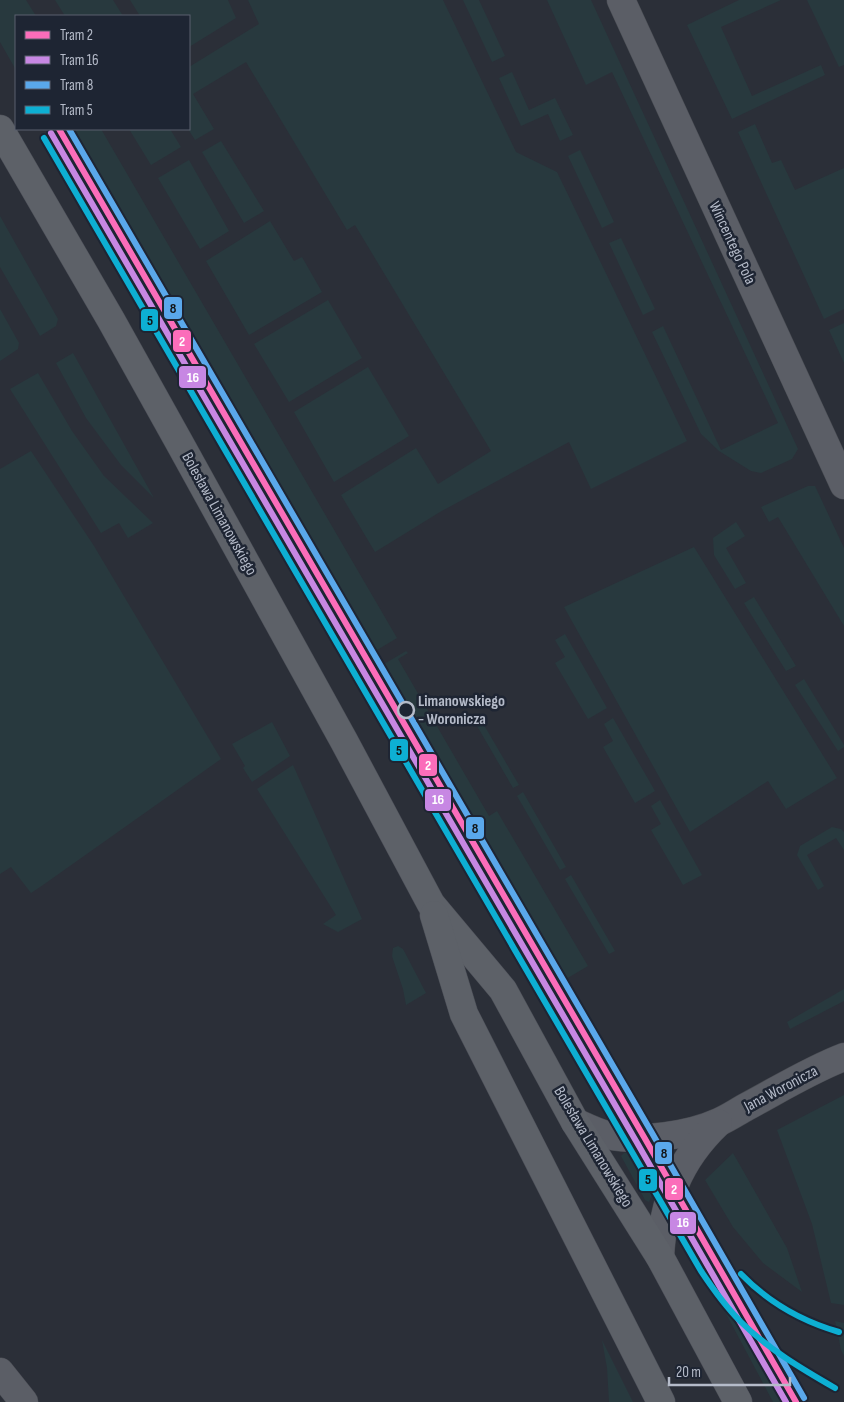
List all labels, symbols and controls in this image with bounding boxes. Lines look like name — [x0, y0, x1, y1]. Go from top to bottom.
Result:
legend — [15, 15, 190, 130]
text: Tram 2 — [60, 26, 93, 45]
text: Tram 16 — [60, 51, 99, 70]
text: Tram 8 — [60, 76, 93, 95]
text: Tram 5 — [60, 101, 93, 120]
street label: Wincentego Pola — [705, 199, 759, 287]
line badge: 8 — [163, 296, 183, 320]
text: 8 — [170, 300, 177, 317]
line badge: 5 — [140, 308, 159, 332]
text: 5 — [147, 312, 153, 329]
line badge: 2 — [172, 329, 192, 353]
text: 2 — [179, 333, 185, 350]
line badge: 16 — [178, 365, 207, 389]
text: 16 — [187, 369, 199, 386]
street label: Bolesława Limanowskiego — [177, 449, 261, 579]
place label: Limanowskiego - Woronicza — [418, 692, 505, 729]
marker: Limanowskiego - Woronicza — [397, 701, 415, 719]
line badge: 5 — [389, 738, 409, 762]
text: 5 — [396, 742, 402, 759]
line badge: 2 — [418, 753, 438, 777]
text: 2 — [425, 757, 431, 774]
line badge: 16 — [424, 788, 452, 812]
text: 16 — [432, 791, 444, 808]
line badge: 8 — [465, 816, 485, 840]
text: 8 — [472, 820, 479, 837]
street label: Jana Woronicza — [740, 1062, 821, 1117]
street label: Bolesława Limanowskiego — [549, 1083, 637, 1211]
line badge: 8 — [654, 1141, 673, 1165]
text: 8 — [661, 1145, 668, 1162]
line badge: 5 — [638, 1168, 658, 1192]
text: 5 — [645, 1171, 651, 1188]
line badge: 2 — [664, 1177, 684, 1201]
text: 2 — [671, 1181, 677, 1198]
line badge: 16 — [669, 1211, 697, 1235]
text: 16 — [677, 1214, 689, 1231]
scale bar — [669, 1354, 790, 1386]
text: 20 m — [676, 1363, 701, 1382]

